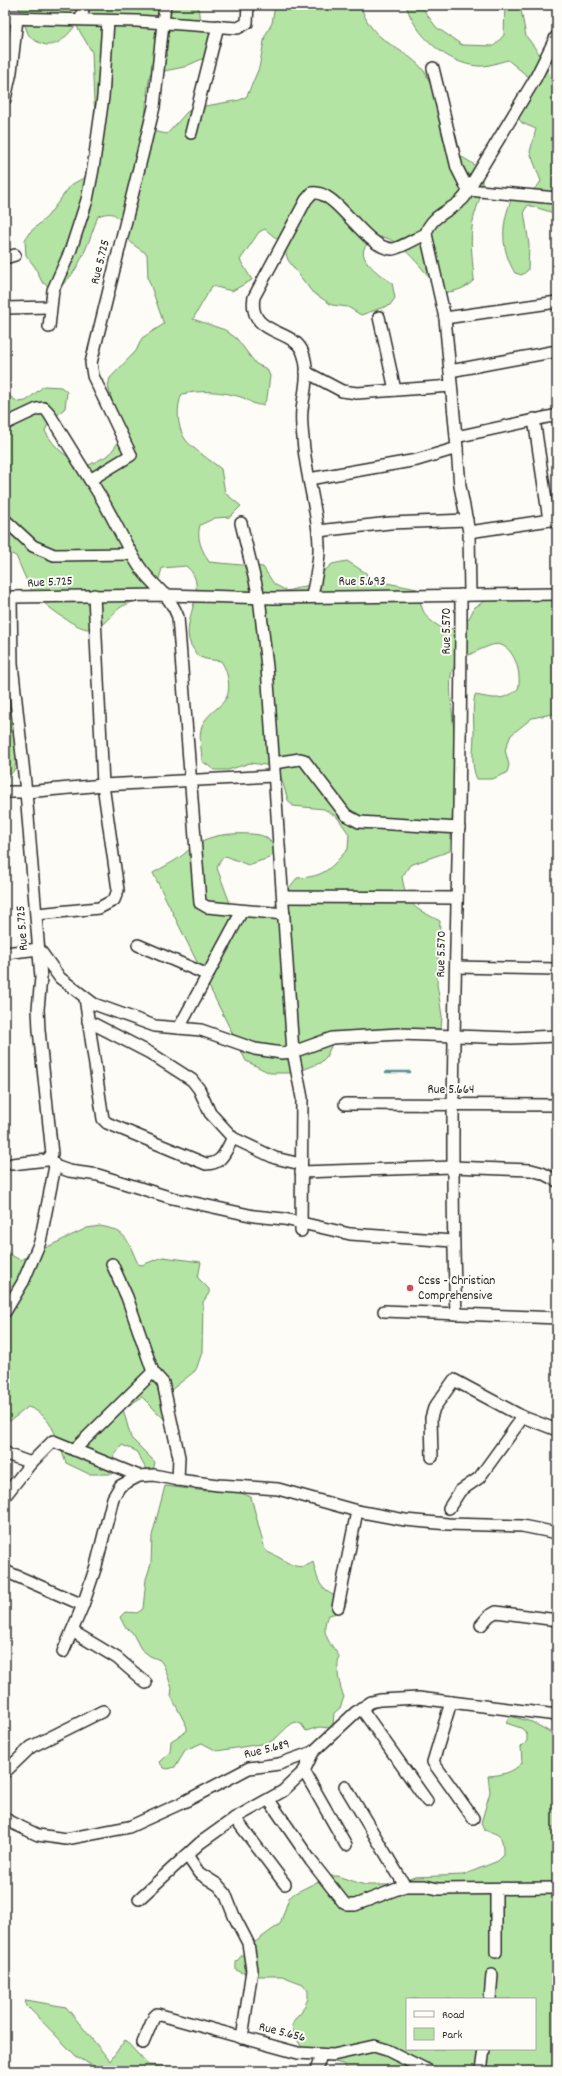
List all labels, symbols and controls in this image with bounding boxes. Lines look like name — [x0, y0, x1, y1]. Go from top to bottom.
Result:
street label: Rue 5.725 — [86, 238, 116, 286]
street label: Rue 5.725 — [27, 572, 73, 594]
street label: Rue 5.693 — [339, 573, 385, 592]
street label: Rue 5.570 — [438, 608, 457, 654]
street label: Rue 5.725 — [12, 905, 34, 951]
street label: Rue 5.570 — [432, 930, 452, 978]
street label: Rue 5.664 — [428, 1081, 474, 1100]
place label: Ccss - Christian Comprehensive — [418, 1272, 495, 1306]
marker: Ccss - Christian Comprehensive — [405, 1283, 415, 1293]
street label: Rue 5.689 — [242, 1735, 292, 1765]
legend — [406, 1998, 536, 2050]
text: Road — [442, 2007, 464, 2024]
street label: Rue 5.656 — [257, 2018, 307, 2048]
text: Park — [442, 2027, 463, 2044]

